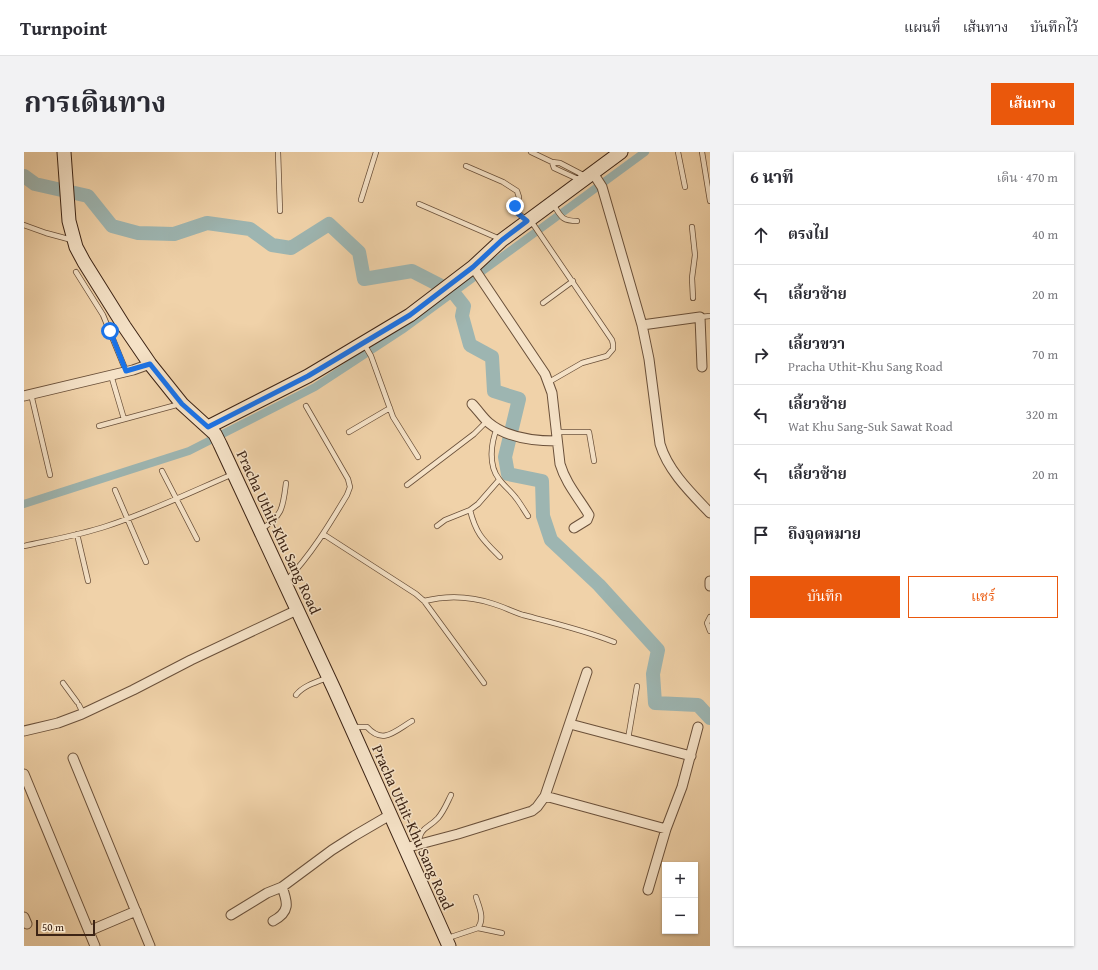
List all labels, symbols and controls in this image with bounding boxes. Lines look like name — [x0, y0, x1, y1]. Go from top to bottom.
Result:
text: Turnpoint — [20, 14, 107, 42]
text: แผนที่ — [904, 17, 941, 37]
text: เส้นทาง — [963, 17, 1008, 37]
text: บันทึกไว้ — [1030, 17, 1078, 37]
text: การเดินทาง — [24, 81, 166, 122]
button: เส้นทาง — [991, 83, 1074, 125]
text: 6 นาที — [750, 164, 794, 189]
text: เดิน · 470 m — [997, 168, 1058, 187]
route end — [506, 197, 524, 215]
text: ตรงไป — [788, 223, 829, 244]
icon: ahead — [750, 224, 772, 246]
text: 40 m — [1032, 225, 1058, 244]
text: เลี้ยวซ้าย — [788, 283, 847, 304]
icon: left — [750, 284, 772, 306]
text: 20 m — [1032, 285, 1058, 304]
route start — [101, 322, 119, 340]
text: เลี้ยวขวา — [788, 333, 845, 354]
icon: right — [750, 344, 772, 366]
text: 70 m — [1032, 345, 1058, 364]
text: Pracha Uthit-Khu Sang Road — [788, 357, 943, 376]
text: เลี้ยวซ้าย — [788, 393, 847, 414]
icon: left — [750, 404, 772, 426]
text: 320 m — [1026, 405, 1058, 424]
text: Wat Khu Sang-Suk Sawat Road — [788, 417, 953, 436]
street label: Pracha Uthit-Khu Sang Road — [232, 447, 326, 617]
text: เลี้ยวซ้าย — [788, 463, 847, 484]
icon: left — [750, 464, 772, 486]
text: 20 m — [1032, 465, 1058, 484]
text: ถึงจุดหมาย — [788, 523, 861, 544]
icon: arrive — [750, 524, 772, 546]
button: บันทึก — [750, 576, 900, 618]
button: แชร์ — [908, 576, 1058, 618]
street label: Pracha Uthit-Khu Sang Road — [367, 741, 459, 913]
map controls — [662, 862, 698, 934]
button: + — [662, 862, 698, 898]
button: − — [662, 898, 698, 934]
scale bar — [36, 918, 95, 937]
text: 50 m — [42, 919, 64, 935]

